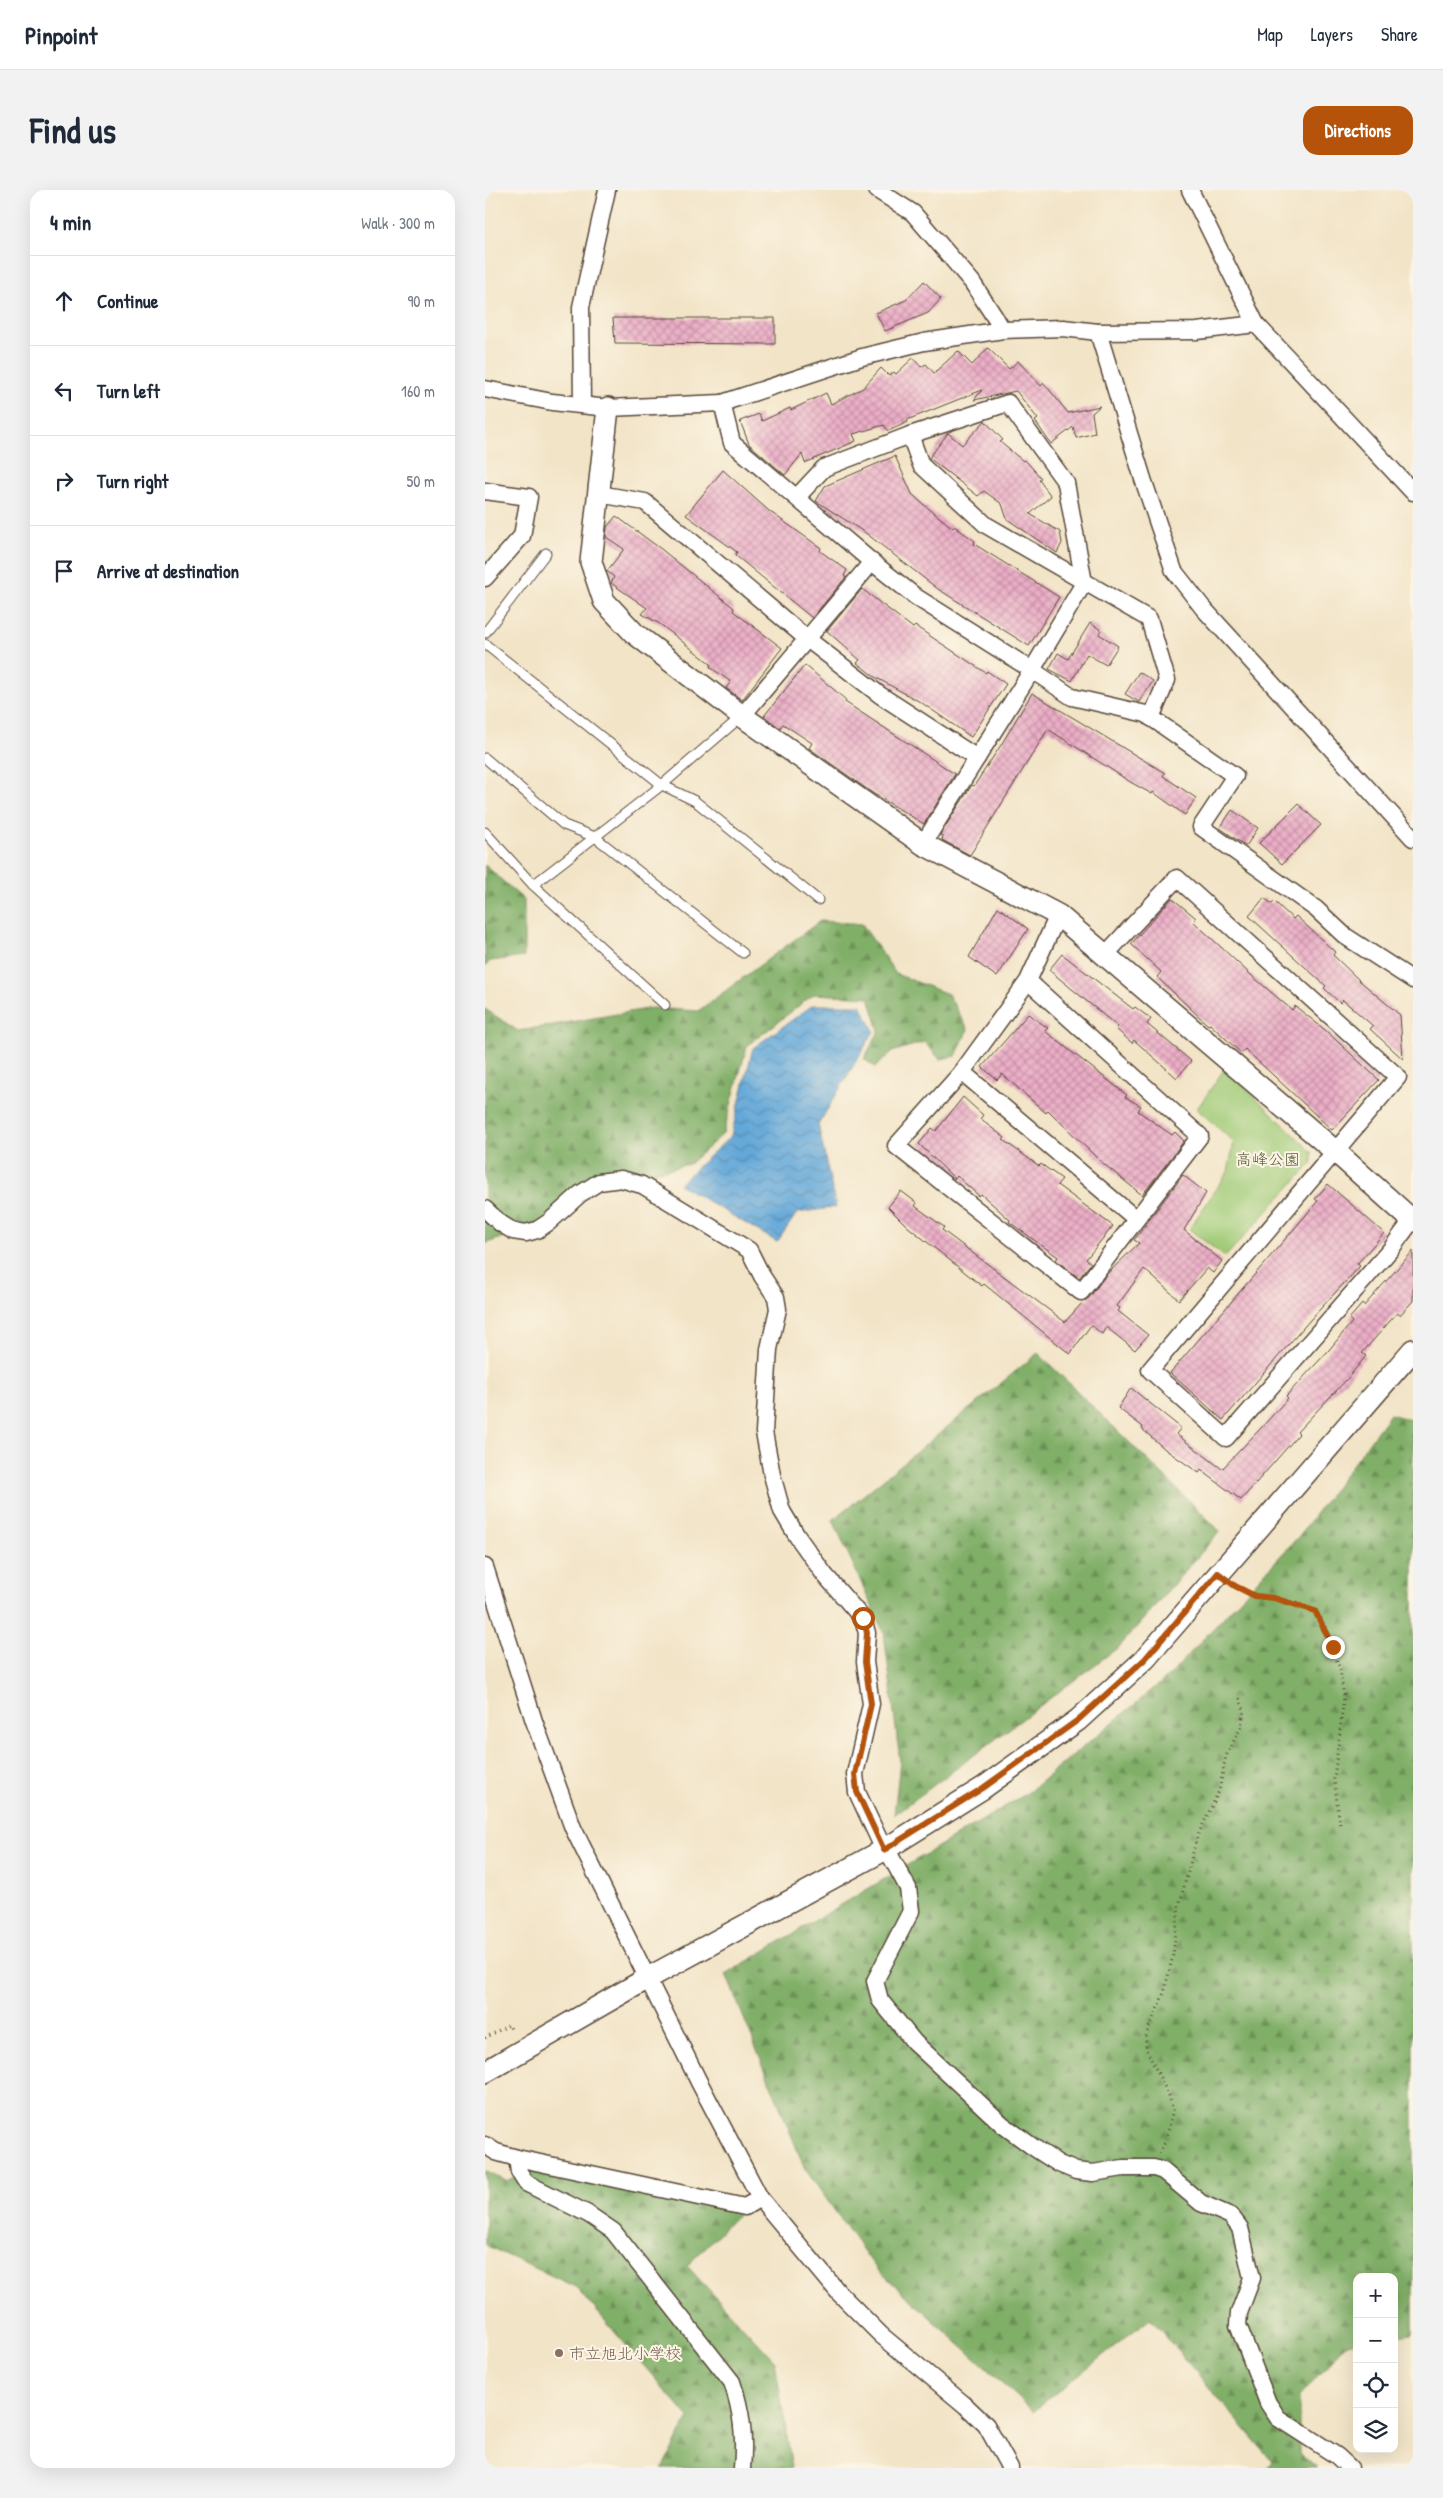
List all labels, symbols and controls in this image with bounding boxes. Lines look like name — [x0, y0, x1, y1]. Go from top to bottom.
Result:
text: Pinpoint — [25, 19, 97, 51]
text: Map — [1257, 22, 1283, 47]
text: Layers — [1311, 22, 1353, 47]
text: Share — [1381, 22, 1418, 47]
button: Directions — [1303, 106, 1413, 155]
text: Find us — [30, 107, 116, 154]
text: 4 min — [50, 208, 91, 237]
text: Walk · 300 m — [361, 212, 435, 234]
icon: ahead — [50, 287, 78, 315]
text: Continue — [97, 288, 158, 314]
text: 90 m — [407, 290, 435, 312]
icon: left — [50, 377, 78, 405]
text: Turn left — [97, 378, 160, 404]
text: 160 m — [401, 380, 435, 402]
icon: right — [50, 467, 78, 495]
text: Turn right — [97, 468, 168, 494]
text: 50 m — [407, 470, 435, 492]
icon: arrive — [50, 557, 78, 585]
text: Arrive at destination — [97, 558, 239, 584]
park label: 高峰公園 — [1236, 1148, 1300, 1170]
route start — [852, 1607, 875, 1630]
route end — [1322, 1636, 1345, 1659]
map controls — [1353, 2273, 1398, 2453]
button: + — [1353, 2273, 1398, 2318]
button: − — [1353, 2318, 1398, 2363]
place label: 市立旭北小学校 — [569, 2342, 681, 2364]
marker: 市立旭北小学校 — [553, 2347, 565, 2359]
button: locate — [1353, 2363, 1398, 2408]
button: layers — [1353, 2408, 1398, 2453]

